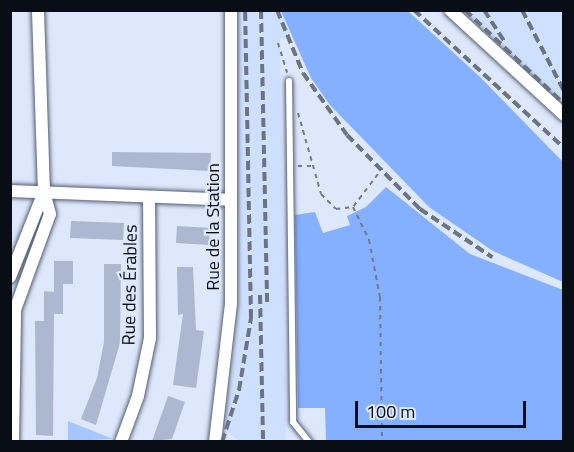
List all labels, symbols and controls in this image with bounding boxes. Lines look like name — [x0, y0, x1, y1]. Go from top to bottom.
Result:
street label: Rue de la Station — [202, 163, 224, 291]
street label: Rue des Érables — [118, 224, 142, 346]
scale bar — [358, 389, 529, 427]
text: 100 m — [366, 398, 415, 425]

